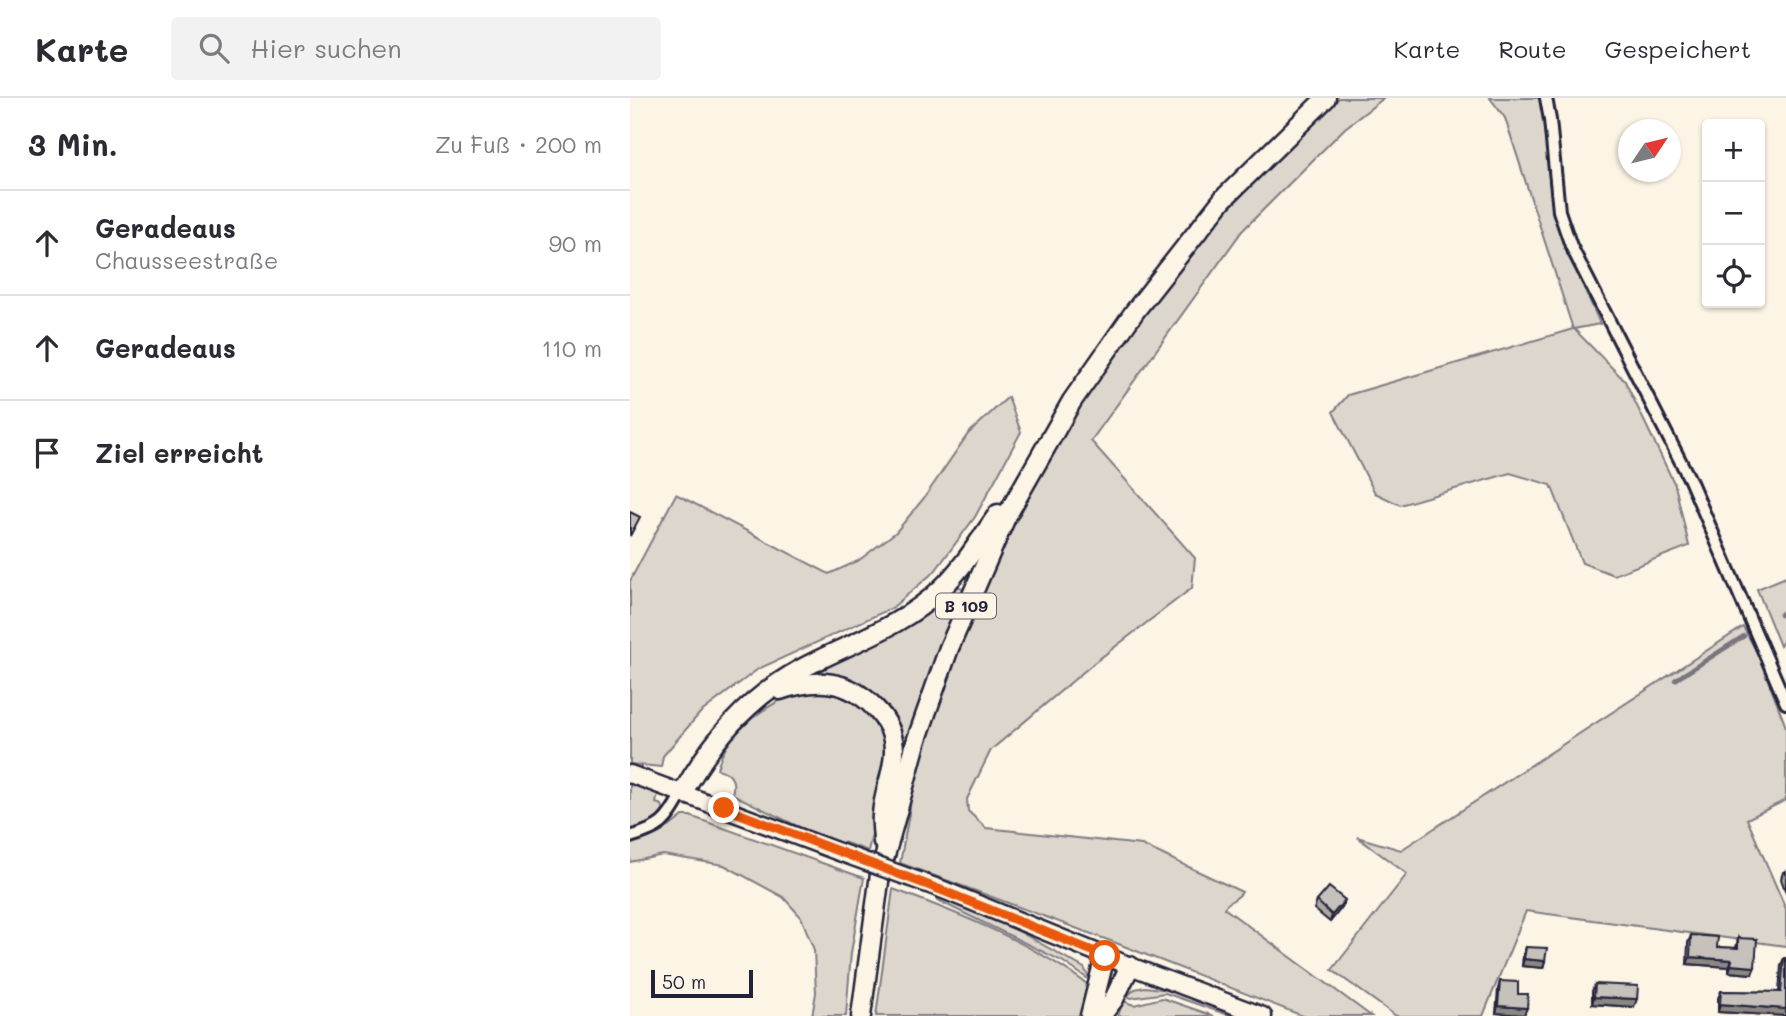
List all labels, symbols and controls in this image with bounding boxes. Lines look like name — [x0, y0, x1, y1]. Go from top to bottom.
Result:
search box — [171, 17, 661, 80]
text: Karte — [35, 27, 129, 70]
icon: search — [195, 29, 233, 67]
text: Hier suchen — [251, 31, 402, 65]
text: Karte — [1393, 33, 1460, 64]
text: Route — [1498, 33, 1567, 64]
text: Gespeichert — [1605, 33, 1751, 64]
north arrow — [1618, 119, 1681, 182]
map controls — [1702, 119, 1765, 308]
button: + — [1702, 119, 1765, 182]
text: 3 Min. — [28, 124, 118, 164]
text: Zu Fuß · 200 m — [435, 129, 602, 159]
button: − — [1702, 182, 1765, 245]
text: Geradeaus — [95, 211, 236, 245]
icon: ahead — [28, 224, 66, 262]
text: 90 m — [549, 228, 602, 258]
text: Chausseestraße — [95, 245, 278, 275]
button: locate — [1702, 245, 1765, 308]
icon: ahead — [28, 329, 66, 367]
text: Geradeaus — [95, 331, 236, 365]
text: 110 m — [542, 333, 602, 363]
icon: arrive — [28, 434, 66, 472]
text: Ziel erreicht — [95, 436, 263, 470]
road number: B 109 — [936, 593, 996, 618]
route end — [708, 792, 739, 823]
route start — [1089, 940, 1120, 971]
scale bar — [651, 967, 752, 999]
text: 50 m — [662, 969, 706, 994]

